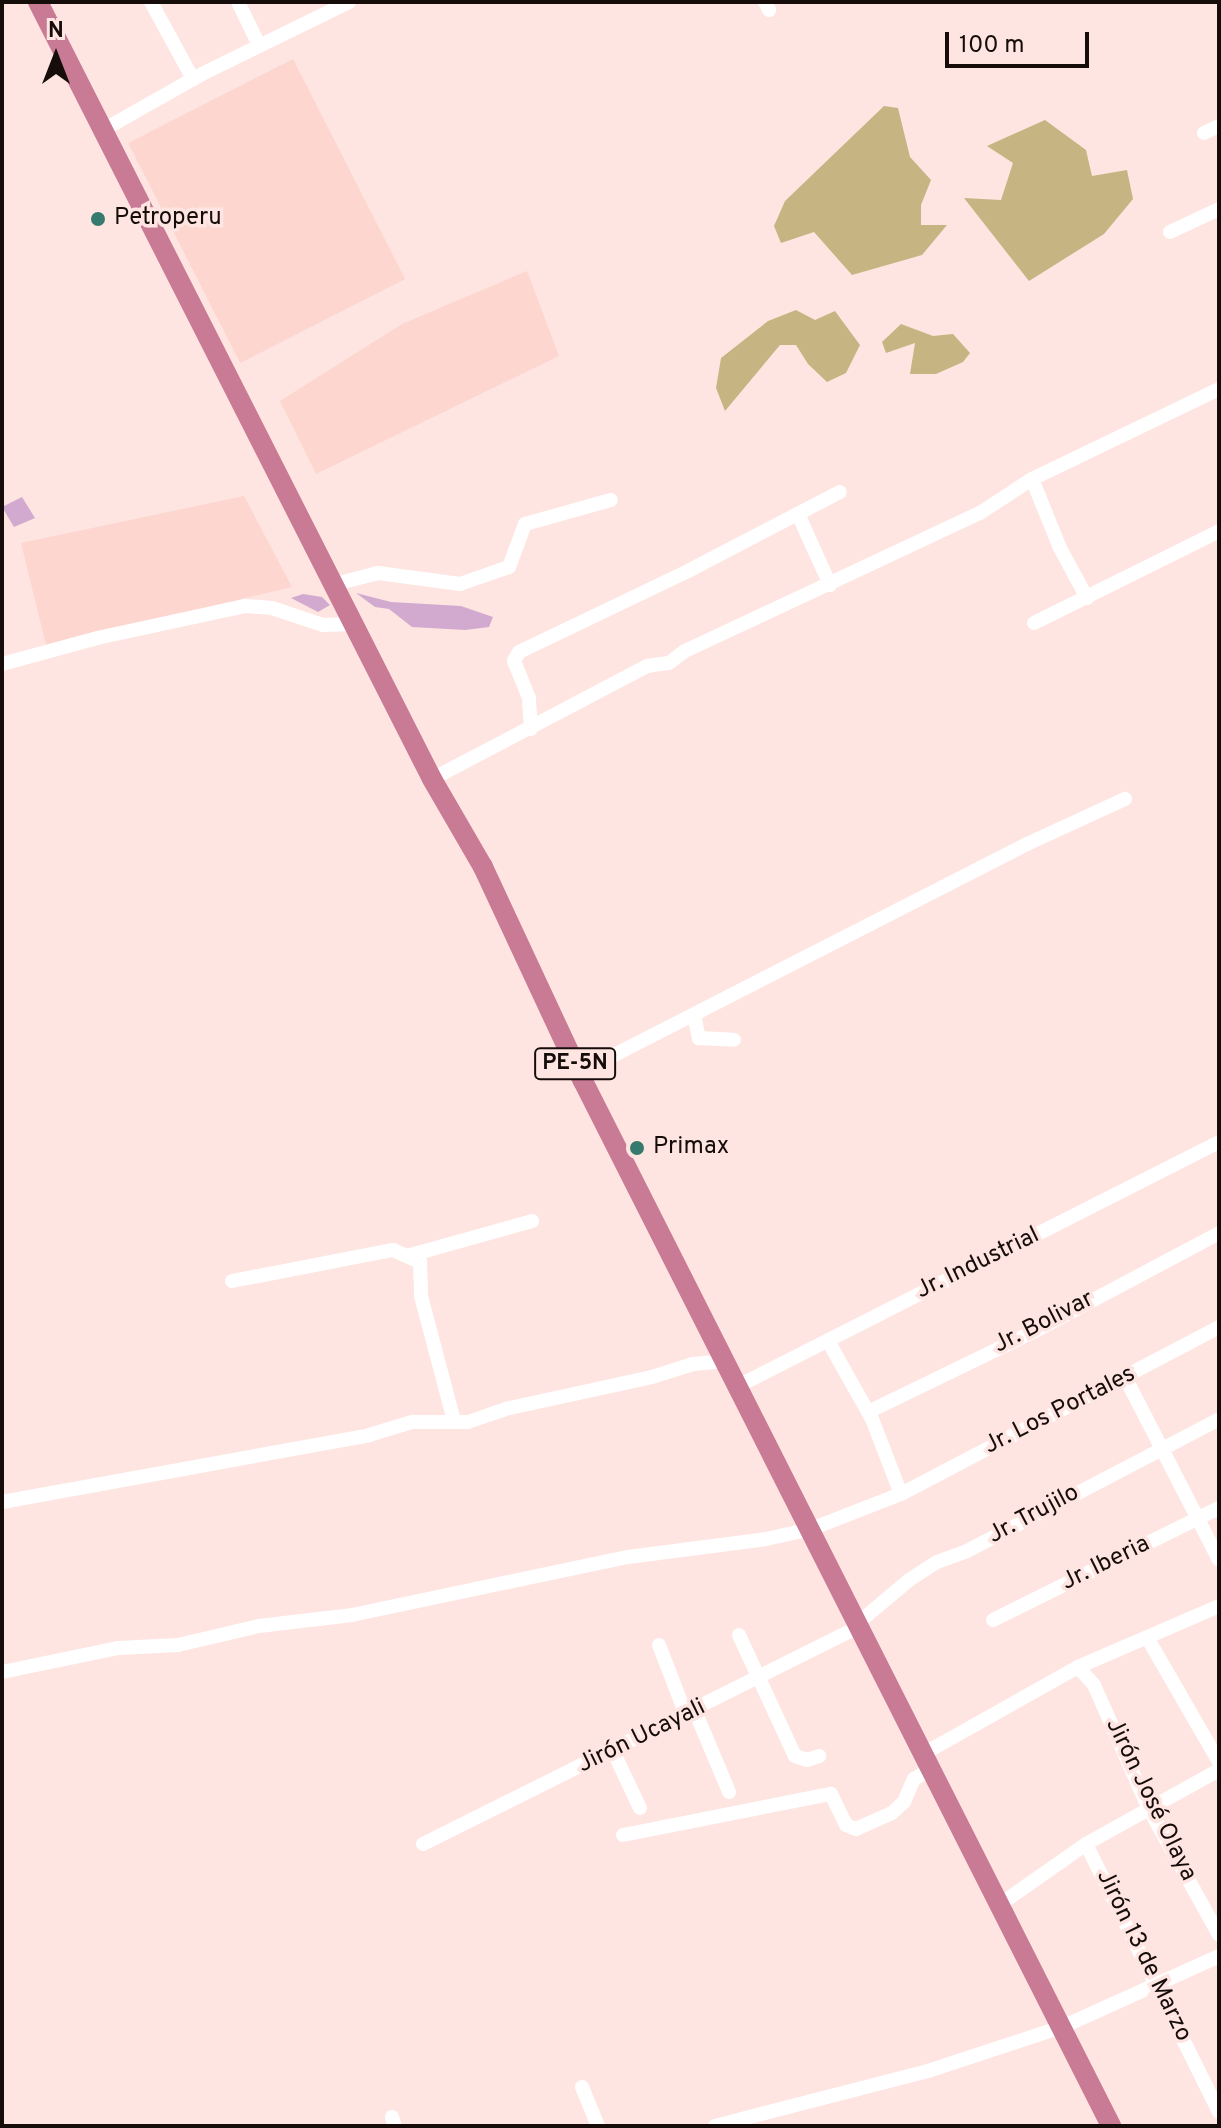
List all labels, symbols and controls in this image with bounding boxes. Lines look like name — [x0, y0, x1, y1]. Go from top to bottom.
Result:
north arrow — [16, 16, 96, 96]
scale bar — [949, 16, 1093, 66]
text: N — [48, 18, 64, 45]
text: 100 m — [959, 31, 1025, 61]
place label: Petroperu — [114, 205, 222, 233]
marker: Petroperu — [89, 210, 107, 228]
road number: PE-5N — [533, 1046, 617, 1082]
place label: Primax — [653, 1134, 729, 1162]
marker: Primax — [628, 1139, 646, 1157]
street label: Jr. Industrial — [912, 1222, 1044, 1306]
street label: Jr. Bolivar — [989, 1286, 1099, 1360]
street label: Jr. Los Portales — [979, 1360, 1141, 1462]
street label: Jr. Trujilo — [983, 1479, 1085, 1551]
street label: Jr. Iberia — [1057, 1530, 1155, 1598]
street label: Jirón Ucayali — [573, 1694, 711, 1780]
street label: Jirón José Olaya — [1098, 1714, 1202, 1886]
street label: Jirón 13 de Marzo — [1089, 1865, 1197, 2047]

